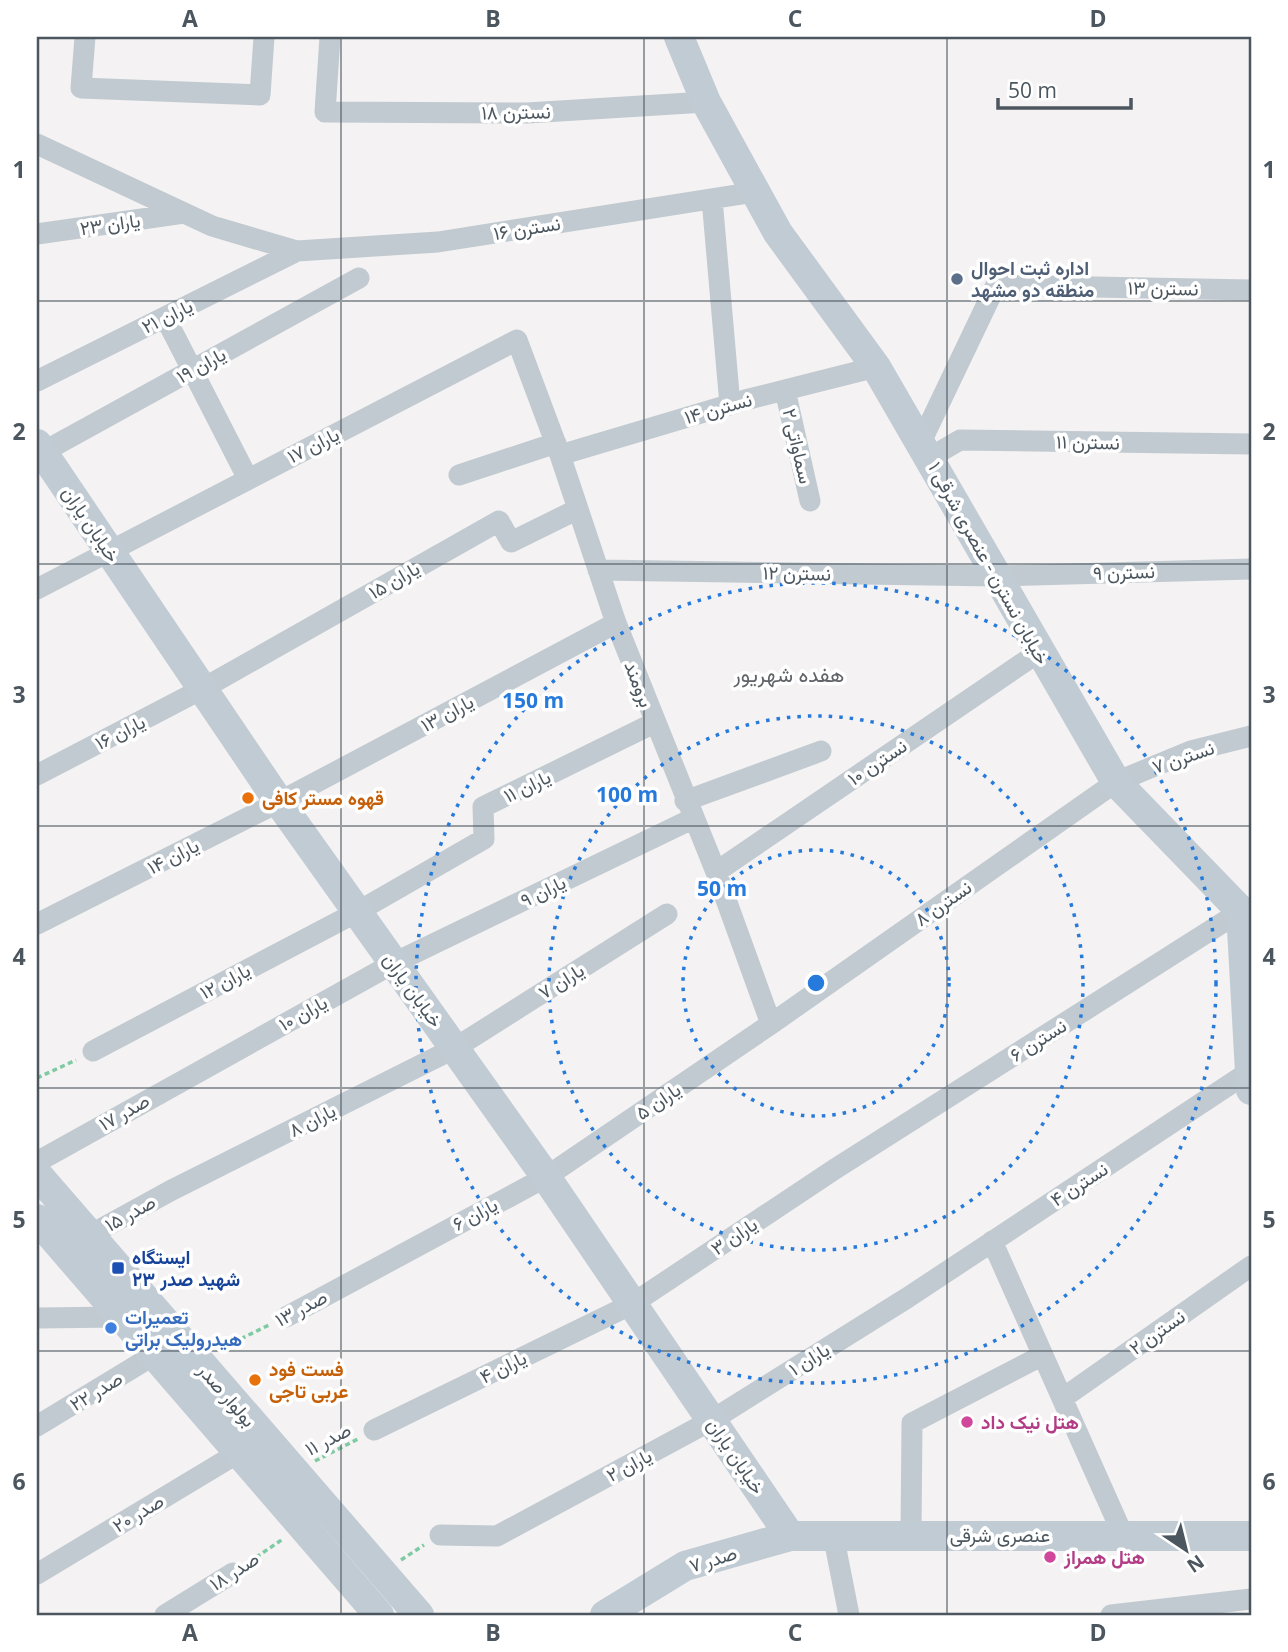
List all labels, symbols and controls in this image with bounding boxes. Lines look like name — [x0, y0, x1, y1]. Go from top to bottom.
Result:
text: A — [182, 2, 198, 34]
text: B — [485, 2, 501, 34]
text: C — [788, 2, 802, 34]
text: D — [1089, 2, 1107, 34]
scale bar — [998, 66, 1130, 110]
text: 50 m — [1008, 76, 1057, 104]
street label: نسترن ۱۸ — [481, 98, 551, 126]
text: 1 — [12, 153, 26, 185]
text: 1 — [1262, 153, 1276, 185]
street label: یاران ۲۳ — [78, 207, 142, 241]
street label: نسترن ۱۶ — [492, 210, 562, 246]
place label: اداره ثبت احوال منطقه دو مشهد — [971, 255, 1094, 303]
marker: اداره ثبت احوال منطقه دو مشهد — [949, 271, 965, 287]
street label: نسترن ۱۳ — [1127, 274, 1199, 302]
street label: یاران ۲۱ — [137, 293, 197, 339]
street label: یاران ۱۹ — [172, 341, 230, 389]
street label: نسترن ۱۴ — [681, 386, 755, 430]
street label: سماواتی ۲ — [777, 406, 819, 486]
text: 2 — [12, 415, 26, 447]
text: 2 — [1262, 415, 1276, 447]
street label: یاران ۱۷ — [283, 421, 343, 469]
street label: نسترن ۱۱ — [1056, 428, 1120, 456]
street label: خیابان نسترن - عنصری شرقی ۱ — [922, 457, 1056, 669]
street label: خیابان یاران — [56, 481, 126, 567]
street label: یاران ۱۵ — [364, 555, 424, 605]
street label: نسترن ۹ — [1093, 558, 1155, 586]
street label: نسترن ۱۲ — [763, 559, 831, 587]
street label: برومند — [618, 657, 660, 711]
district label: هفده شهریور — [733, 660, 844, 688]
text: 3 — [12, 678, 26, 710]
text: 3 — [1262, 678, 1276, 710]
text: 150 m — [502, 686, 564, 714]
street label: یاران ۱۳ — [416, 688, 478, 738]
street label: یاران ۱۶ — [90, 708, 150, 756]
street label: نسترن ۱۰ — [842, 733, 912, 791]
street label: نسترن ۷ — [1148, 734, 1218, 780]
street label: یاران ۱۱ — [499, 764, 555, 808]
text: 100 m — [596, 780, 658, 808]
place label: قهوه مستر کافی — [262, 785, 384, 811]
marker: قهوه مستر کافی — [240, 790, 256, 806]
street label: یاران ۱۴ — [143, 832, 203, 880]
street label: یاران ۹ — [516, 869, 570, 913]
text: 50 m — [697, 874, 747, 902]
street label: نسترن ۸ — [909, 874, 977, 932]
text: 4 — [12, 940, 26, 972]
text: 4 — [1262, 940, 1276, 972]
street label: خیابان یاران — [377, 947, 449, 1033]
street label: یاران ۱۲ — [195, 957, 255, 1005]
street label: یاران ۷ — [533, 957, 589, 1005]
centre of rings — [804, 971, 828, 995]
street label: یاران ۱۰ — [274, 989, 332, 1037]
street label: نسترن ۶ — [1005, 1013, 1071, 1067]
street label: یاران ۵ — [630, 1076, 686, 1126]
street label: صدر ۱۷ — [94, 1087, 154, 1137]
street label: یاران ۸ — [284, 1097, 340, 1143]
street label: نسترن ۴ — [1045, 1156, 1113, 1212]
street label: صدر ۱۵ — [100, 1189, 160, 1237]
street label: یاران ۶ — [448, 1191, 502, 1237]
text: 5 — [12, 1203, 26, 1235]
text: 5 — [1262, 1203, 1276, 1235]
street label: یاران ۳ — [706, 1211, 762, 1261]
place label: ایستگاه شهید صدر ۲۳ — [132, 1244, 240, 1292]
marker: ایستگاه شهید صدر ۲۳ — [110, 1260, 126, 1276]
street label: صدر ۱۳ — [270, 1284, 332, 1332]
street label: نسترن ۲ — [1124, 1303, 1190, 1361]
place label: تعمیرات هیدرولیک براتی — [125, 1304, 242, 1352]
marker: تعمیرات هیدرولیک براتی — [103, 1320, 119, 1336]
street label: یاران ۱ — [784, 1336, 834, 1382]
street label: یاران ۴ — [475, 1345, 531, 1389]
place label: فست فود عربی تاجی — [269, 1356, 348, 1404]
street label: بولوار صدر — [191, 1357, 262, 1432]
street label: صدر ۲۲ — [65, 1365, 127, 1417]
marker: فست فود عربی تاجی — [247, 1372, 263, 1388]
place label: هتل نیک داد — [981, 1409, 1079, 1435]
street label: خیابان یاران — [701, 1413, 771, 1499]
marker: هتل نیک داد — [959, 1414, 975, 1430]
street label: صدر ۱۱ — [301, 1416, 355, 1462]
street label: یاران ۲ — [602, 1442, 656, 1488]
text: 6 — [12, 1465, 26, 1497]
text: 6 — [1262, 1465, 1276, 1497]
street label: صدر ۲۰ — [108, 1488, 168, 1538]
north arrow — [1152, 1516, 1222, 1586]
street label: عنصری شرقی — [950, 1522, 1050, 1548]
street label: صدر ۷ — [686, 1539, 740, 1579]
place label: هتل همراز — [1063, 1544, 1145, 1570]
street label: صدر ۱۸ — [204, 1545, 264, 1597]
marker: هتل همراز — [1042, 1549, 1058, 1565]
text: N — [1182, 1549, 1210, 1579]
text: A — [182, 1616, 198, 1648]
text: B — [485, 1616, 501, 1648]
text: C — [788, 1616, 802, 1648]
text: D — [1089, 1616, 1107, 1648]

